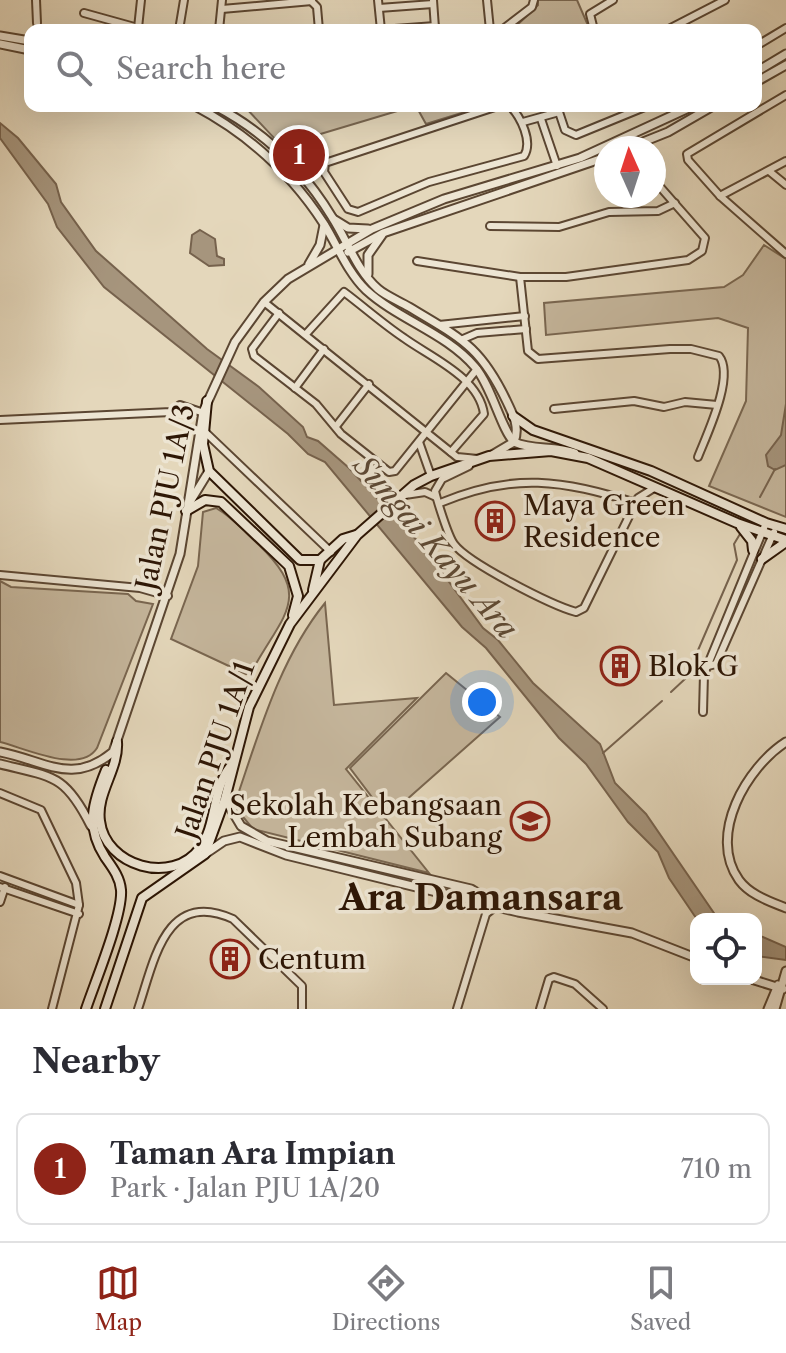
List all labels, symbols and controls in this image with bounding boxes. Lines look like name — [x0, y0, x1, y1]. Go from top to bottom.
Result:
search box — [24, 24, 762, 112]
icon: search — [52, 46, 96, 90]
text: Search here — [116, 50, 286, 87]
pin: 1 — [273, 125, 325, 185]
north arrow — [594, 136, 666, 208]
street label: Jalan PJU 1A/3 — [128, 401, 201, 597]
water label: Sungai Kayu Ara — [345, 446, 526, 646]
place label: Maya Green Residence — [523, 488, 685, 554]
building icon: Maya Green Residence — [474, 500, 516, 542]
building icon: Blok G — [599, 645, 641, 687]
place label: Blok G — [648, 649, 738, 683]
street label: Jalan PJU 1A/1 — [167, 656, 261, 847]
your location — [462, 682, 502, 722]
place label: Sekolah Kebangsaan Lembah Subang — [229, 788, 502, 854]
school or university icon: Sekolah Kebangsaan Lembah Subang — [509, 800, 551, 842]
district label: Ara Damansara — [338, 875, 624, 919]
map controls — [690, 913, 762, 985]
button: locate — [690, 913, 762, 985]
building icon: Centum — [209, 938, 251, 980]
place label: Centum — [258, 942, 366, 976]
text: Nearby — [32, 1040, 160, 1082]
text: Taman Ara Impian — [110, 1135, 396, 1172]
text: 1 — [54, 1153, 66, 1185]
text: 710 m — [681, 1153, 752, 1185]
text: Park · Jalan PJU 1A/20 — [110, 1172, 380, 1204]
tab: Map — [95, 1261, 142, 1336]
tab: Directions — [332, 1261, 440, 1336]
tab: Saved — [630, 1261, 691, 1336]

